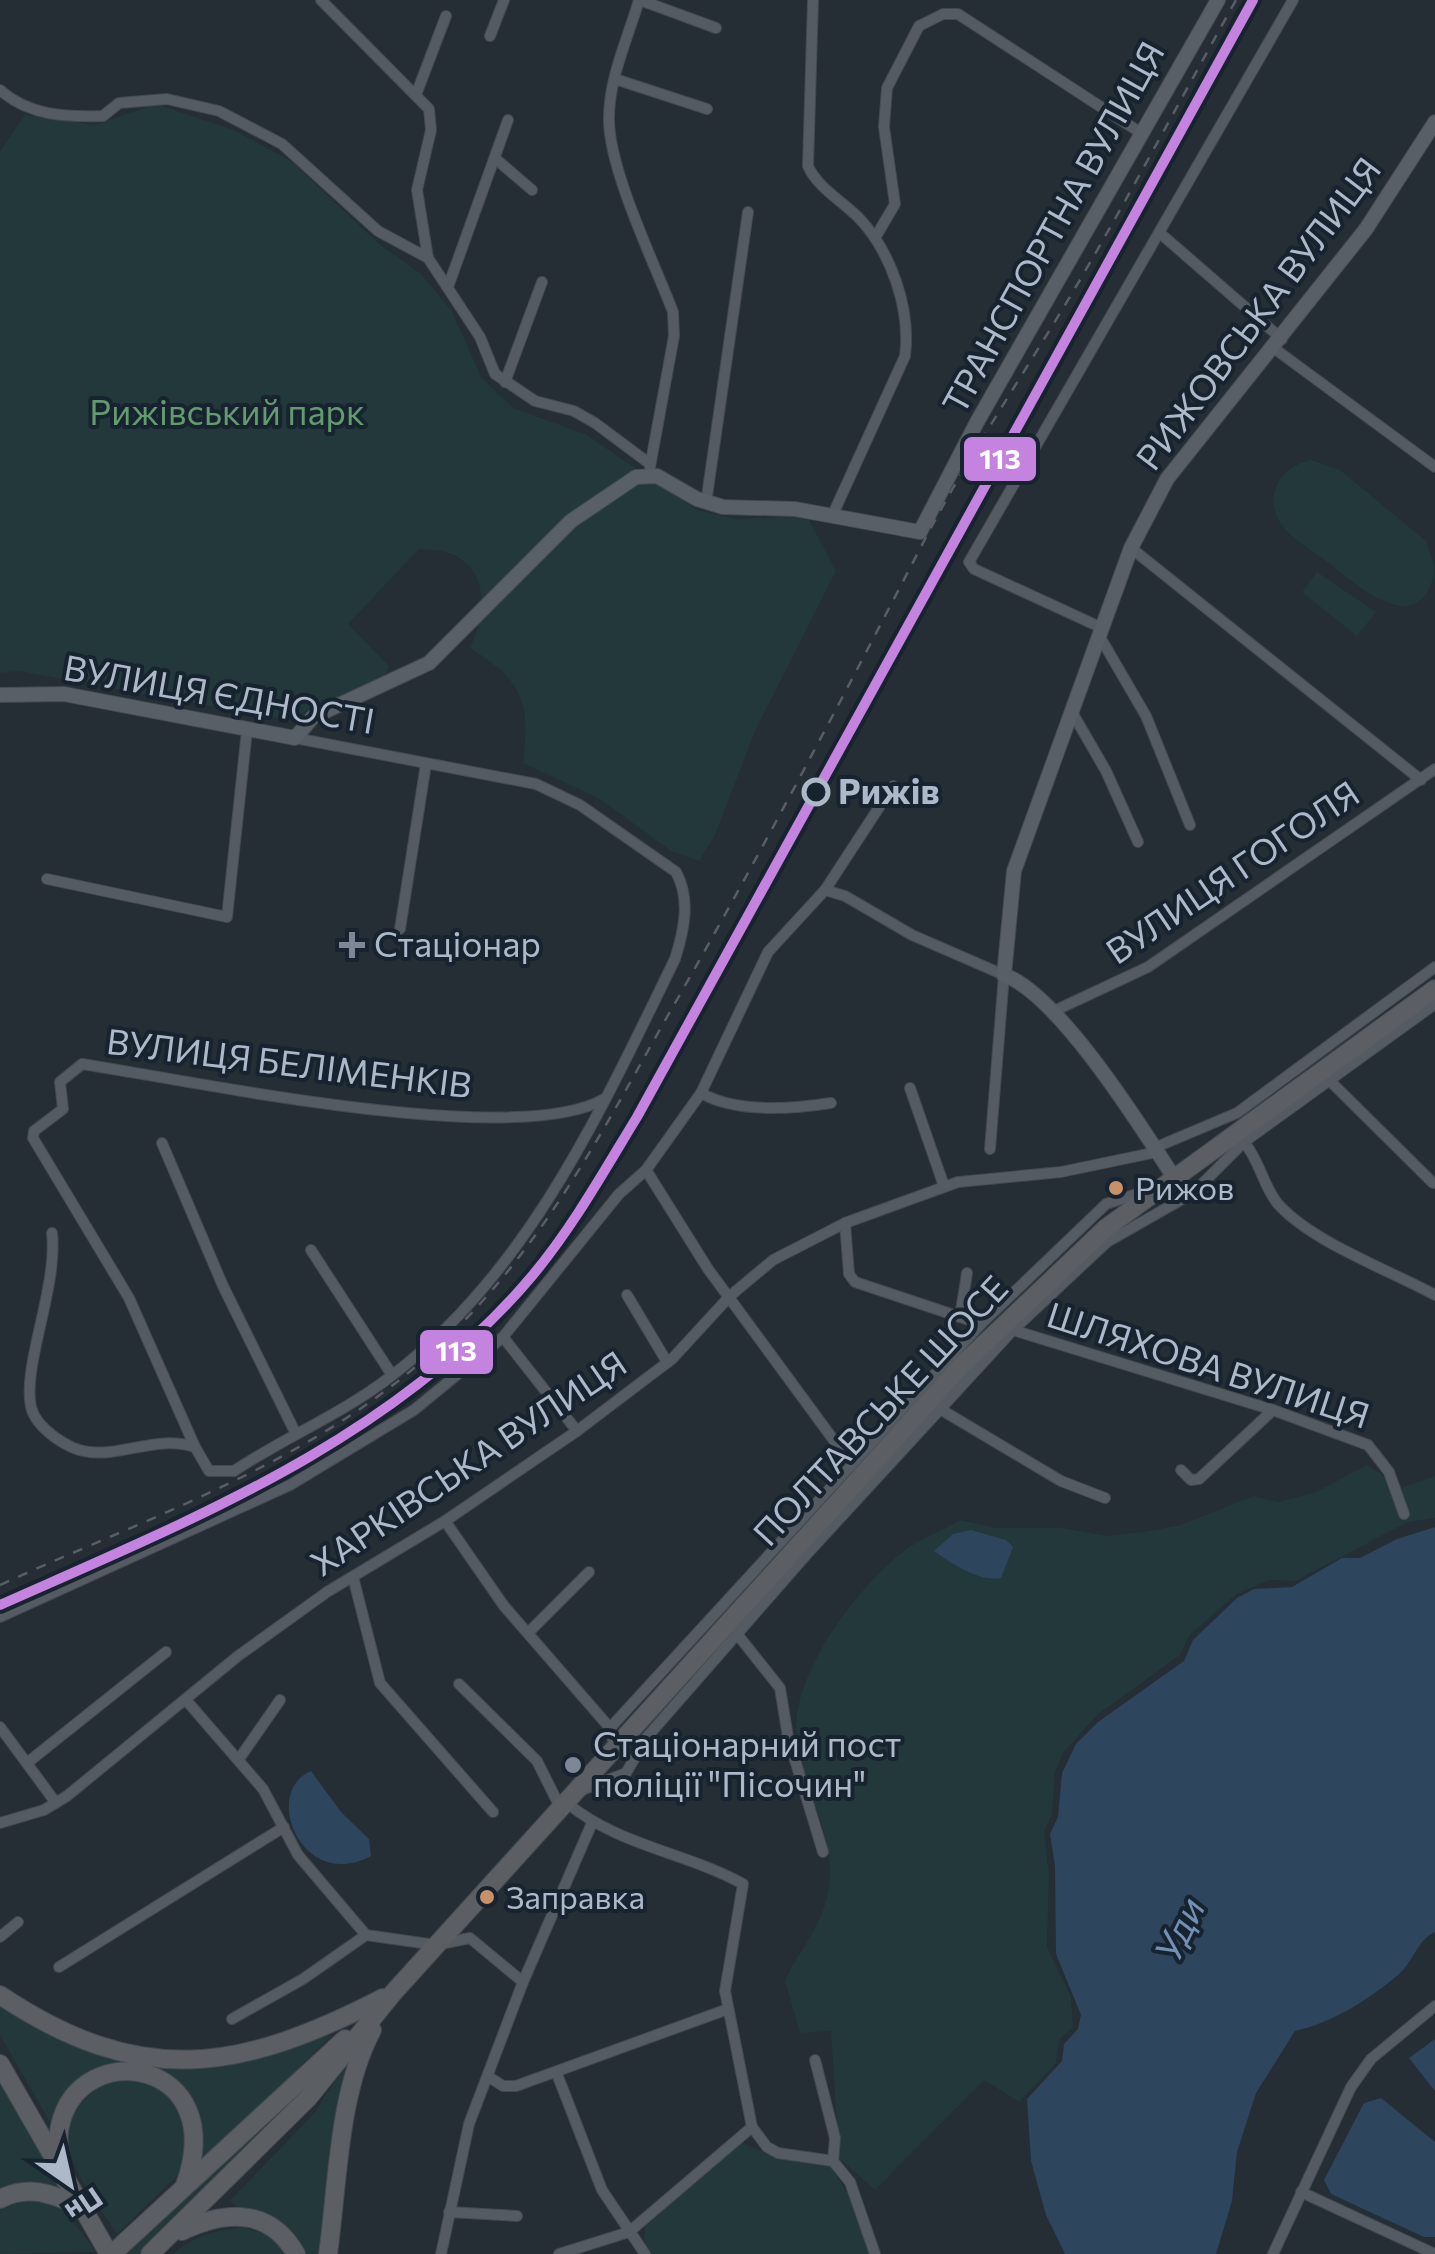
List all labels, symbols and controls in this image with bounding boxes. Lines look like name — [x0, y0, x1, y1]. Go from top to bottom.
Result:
street label: ТРАНСПОРТНА ВУЛИЦЯ — [932, 33, 1172, 420]
street label: РИЖОВСЬКА ВУЛИЦЯ — [1125, 148, 1389, 477]
park label: Рижівський парк — [89, 389, 365, 432]
line badge: 113 — [962, 435, 1038, 483]
text: 113 — [979, 441, 1021, 475]
street label: ВУЛИЦЯ ЄДНОСТІ — [61, 644, 378, 741]
place label: Рижів — [838, 768, 940, 811]
street label: ВУЛИЦЯ ГОГОЛЯ — [1097, 770, 1366, 971]
marker: Рижів — [803, 779, 829, 805]
place label: Стаціонар — [374, 921, 541, 964]
marker: Стаціонар — [339, 932, 365, 958]
street label: ВУЛИЦЯ БЕЛІМЕНКІВ — [104, 1018, 474, 1105]
place label: Рижов — [1135, 1167, 1234, 1207]
marker: Рижов — [1106, 1178, 1126, 1198]
street label: ПОЛТАВСЬКЕ ШОСЕ — [743, 1265, 1015, 1553]
street label: ШЛЯХОВА ВУЛИЦЯ — [1042, 1291, 1375, 1436]
line badge: 113 — [418, 1328, 495, 1376]
text: 113 — [435, 1333, 477, 1367]
street label: ХАРКІВСЬКА ВУЛИЦЯ — [302, 1340, 634, 1584]
place label: Стаціонарний пост поліції "Пісочин" — [593, 1721, 901, 1804]
marker: Стаціонарний пост поліції "Пісочин" — [562, 1754, 584, 1776]
place label: Заправка — [506, 1876, 645, 1916]
marker: Заправка — [477, 1887, 497, 1907]
water label: Уди — [1142, 1889, 1213, 1969]
north arrow — [20, 2134, 120, 2234]
text: Пн — [60, 2181, 109, 2230]

